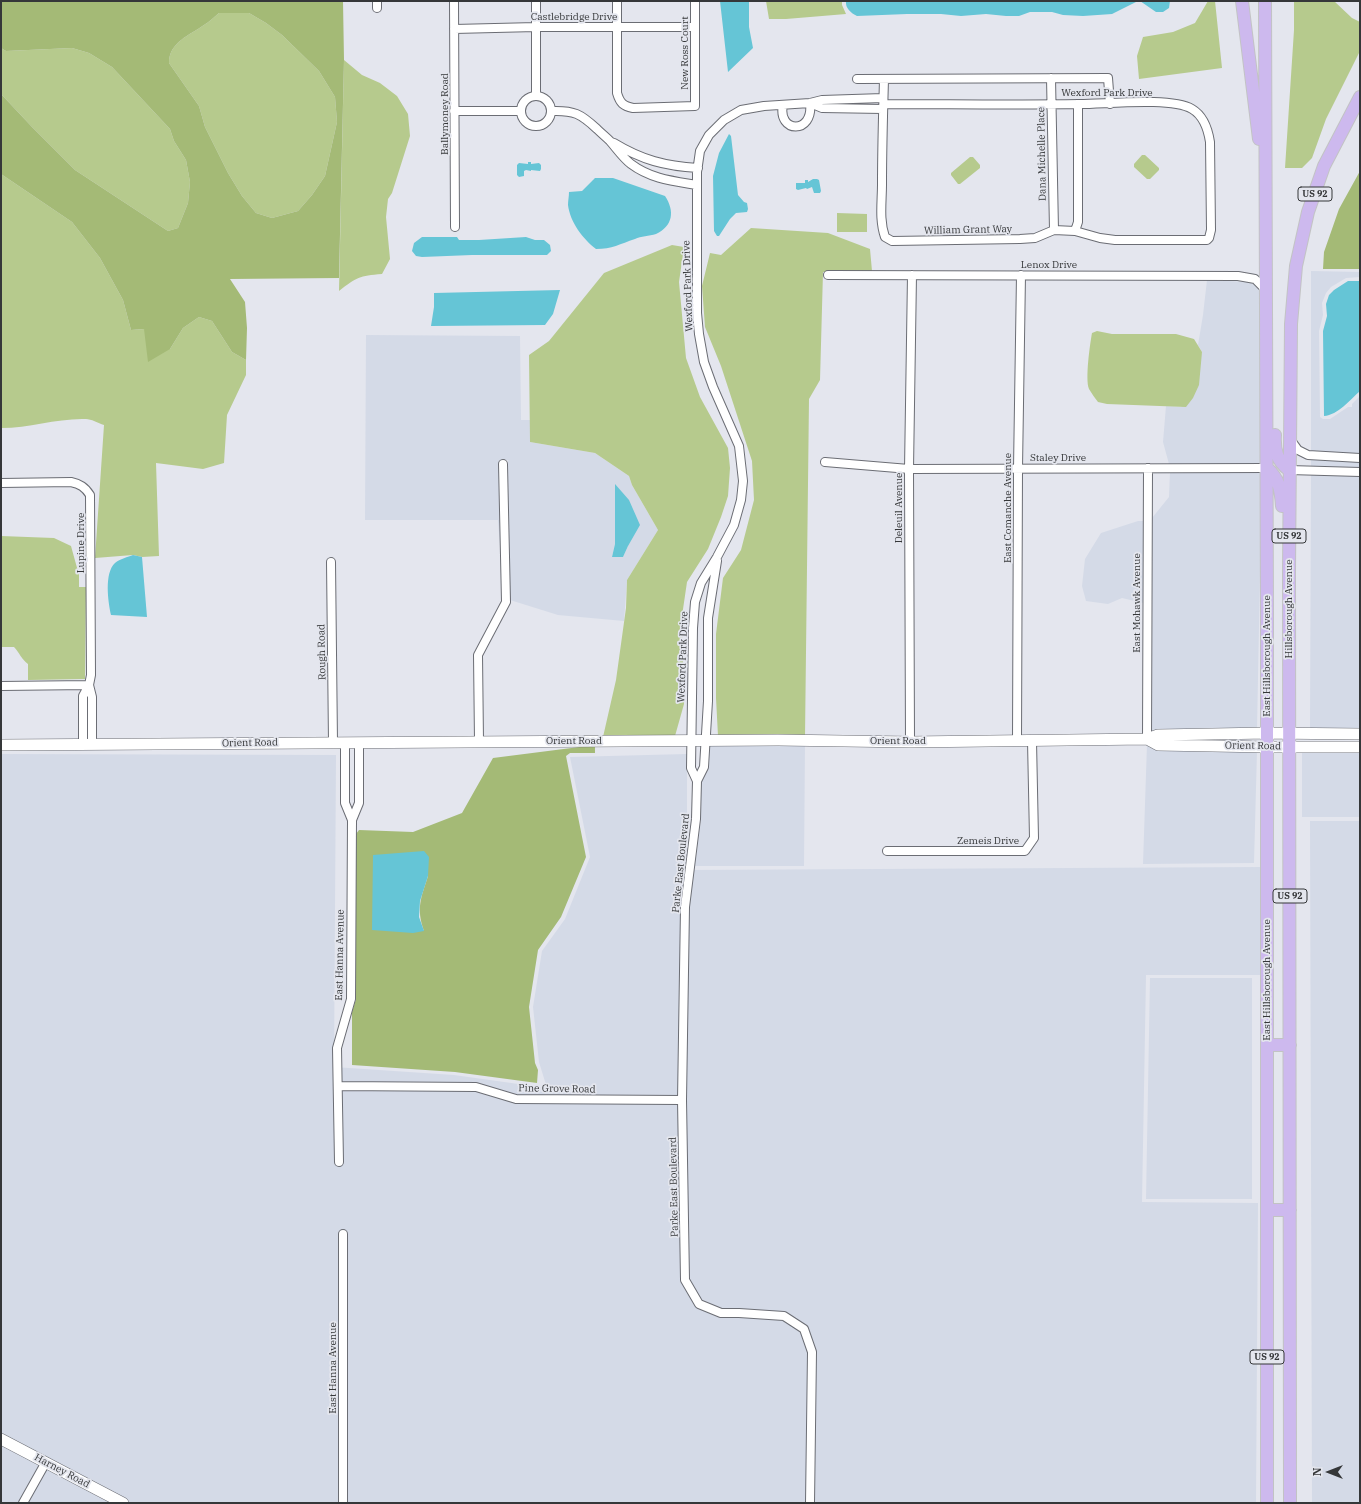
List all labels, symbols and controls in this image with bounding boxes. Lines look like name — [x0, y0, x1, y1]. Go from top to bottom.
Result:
street label: Castlebridge Drive — [531, 11, 617, 23]
street label: New Ross Court — [679, 16, 691, 90]
street label: Ballymoney Road — [439, 73, 451, 155]
street label: Wexford Park Drive — [1061, 87, 1153, 99]
street label: Dana Michelle Place — [1035, 107, 1049, 201]
road number: US 92 — [1298, 187, 1332, 201]
street label: William Grant Way — [924, 223, 1012, 237]
street label: Wexford Park Drive — [680, 240, 696, 332]
street label: Lenox Drive — [1021, 259, 1077, 271]
street label: Staley Drive — [1030, 452, 1086, 464]
street label: East Comanche Avenue — [1002, 453, 1014, 563]
street label: Deleuil Avenue — [893, 473, 905, 543]
street label: Lupine Drive — [75, 513, 87, 573]
road number: US 92 — [1272, 529, 1306, 543]
street label: East Mohawk Avenue — [1131, 553, 1143, 653]
street label: Hillsborough Avenue — [1283, 559, 1295, 659]
street label: East Hillsborough Avenue — [1261, 595, 1273, 717]
street label: Wexford Park Drive — [675, 611, 691, 703]
street label: Rough Road — [316, 624, 328, 680]
street label: Orient Road — [546, 735, 602, 747]
street label: Orient Road — [870, 735, 926, 747]
street label: Orient Road — [222, 737, 278, 749]
street label: Orient Road — [1225, 740, 1281, 752]
street label: Parke East Boulevard — [670, 813, 692, 913]
street label: Zemeis Drive — [957, 835, 1019, 847]
road number: US 92 — [1273, 889, 1307, 903]
street label: East Hanna Avenue — [333, 909, 347, 1001]
street label: East Hillsborough Avenue — [1261, 919, 1273, 1041]
street label: Pine Grove Road — [518, 1082, 596, 1096]
street label: Parke East Boulevard — [667, 1137, 681, 1237]
street label: East Hanna Avenue — [327, 1322, 339, 1414]
road number: US 92 — [1250, 1350, 1284, 1364]
street label: Harney Road — [32, 1451, 92, 1491]
north arrow — [1309, 1452, 1349, 1492]
text: N — [1310, 1468, 1324, 1476]

